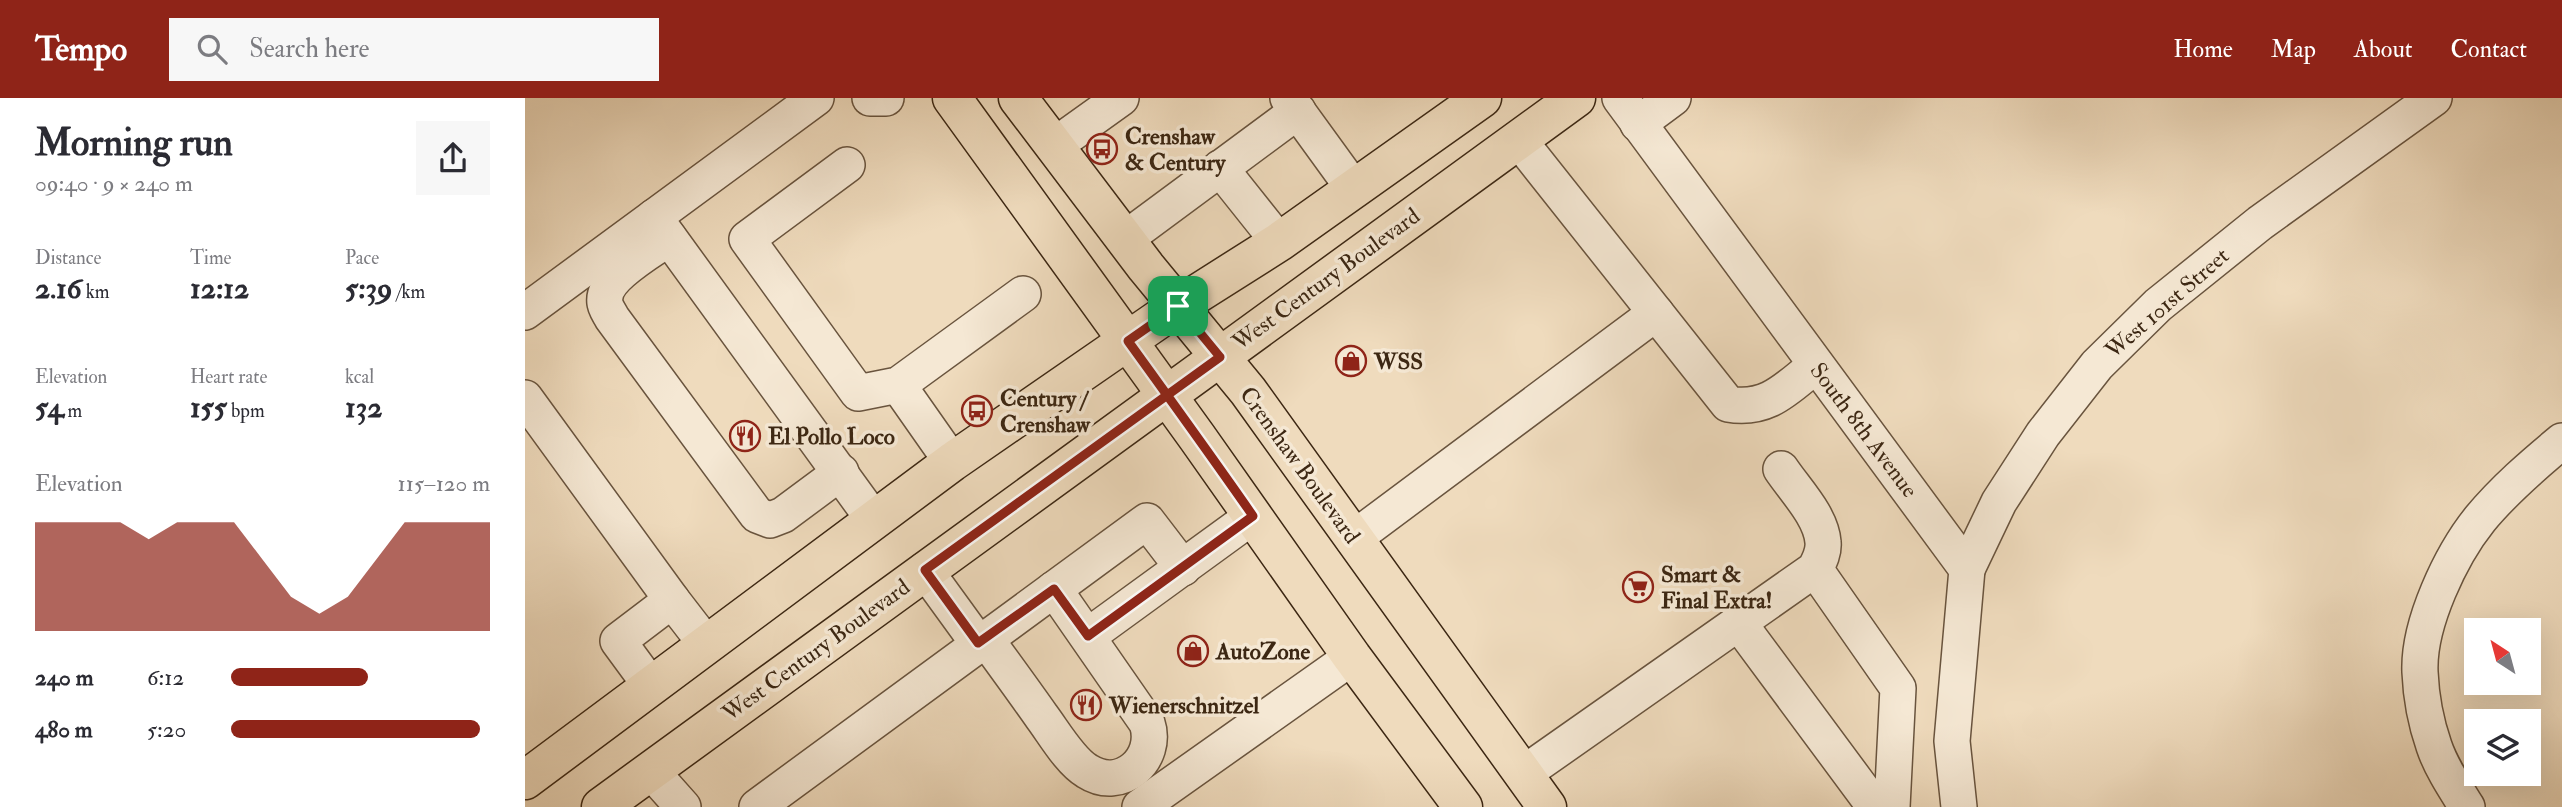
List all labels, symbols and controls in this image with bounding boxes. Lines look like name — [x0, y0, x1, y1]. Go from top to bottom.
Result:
search box — [169, 18, 659, 81]
text: Tempo — [35, 29, 127, 70]
icon: search — [193, 30, 231, 68]
text: Search here — [249, 33, 369, 65]
text: Home — [2173, 34, 2233, 65]
text: Map — [2271, 34, 2316, 65]
text: About — [2354, 34, 2413, 65]
text: Contact — [2451, 34, 2527, 65]
text: Morning run — [35, 119, 233, 167]
button: share — [416, 121, 490, 195]
place label: Crenshaw & Century — [1125, 122, 1226, 178]
bus stop icon: Crenshaw & Century — [1085, 132, 1119, 166]
text: 09:40 · 9 × 240 m — [35, 169, 193, 198]
street label: West Century Boulevard — [1226, 201, 1425, 357]
street label: West 101st Street — [2098, 241, 2235, 365]
text: Distance — [35, 246, 101, 270]
text: Time — [190, 246, 232, 270]
text: Pace — [345, 246, 379, 270]
text: 2.16 — [35, 270, 82, 307]
text: 12:12 — [190, 270, 249, 307]
text: 5:39 — [345, 270, 393, 307]
pin — [1148, 276, 1208, 336]
text: km — [82, 280, 110, 304]
text: /km — [393, 280, 425, 304]
icon: arrive — [1159, 287, 1197, 325]
shop icon: WSS — [1334, 344, 1368, 378]
place label: WSS — [1373, 347, 1423, 376]
street label: South 8th Avenue — [1804, 357, 1924, 504]
text: Elevation — [35, 365, 107, 389]
text: Heart rate — [190, 365, 267, 389]
text: kcal — [345, 365, 374, 389]
street label: Crenshaw Boulevard — [1233, 381, 1367, 549]
place label: Century / Crenshaw — [1000, 384, 1091, 439]
text: 54 — [35, 389, 64, 426]
text: 155 — [190, 389, 227, 426]
text: 132 — [345, 389, 382, 426]
bus stop icon: Century / Crenshaw — [960, 394, 994, 428]
text: m — [64, 399, 82, 423]
text: bpm — [227, 399, 265, 423]
restaurant icon: El Pollo Loco — [728, 419, 762, 453]
place label: El Pollo Loco — [768, 422, 895, 451]
text: Elevation — [35, 469, 123, 498]
text: 115–120 m — [398, 469, 490, 498]
place label: Smart & Final Extra! — [1661, 560, 1772, 615]
supermarket icon: Smart & Final Extra! — [1621, 570, 1655, 604]
street label: West Century Boulevard — [716, 572, 915, 728]
north arrow — [2464, 618, 2541, 695]
map controls — [2464, 618, 2541, 786]
shop icon: AutoZone — [1176, 634, 1210, 668]
place label: AutoZone — [1215, 637, 1310, 666]
text: 240 m — [35, 663, 94, 692]
text: 6:12 — [147, 663, 184, 692]
restaurant icon: Wienerschnitzel — [1069, 688, 1103, 722]
place label: Wienerschnitzel — [1108, 691, 1260, 720]
button: layers — [2464, 709, 2541, 786]
text: 480 m — [35, 715, 93, 744]
text: 5:20 — [147, 715, 186, 744]

